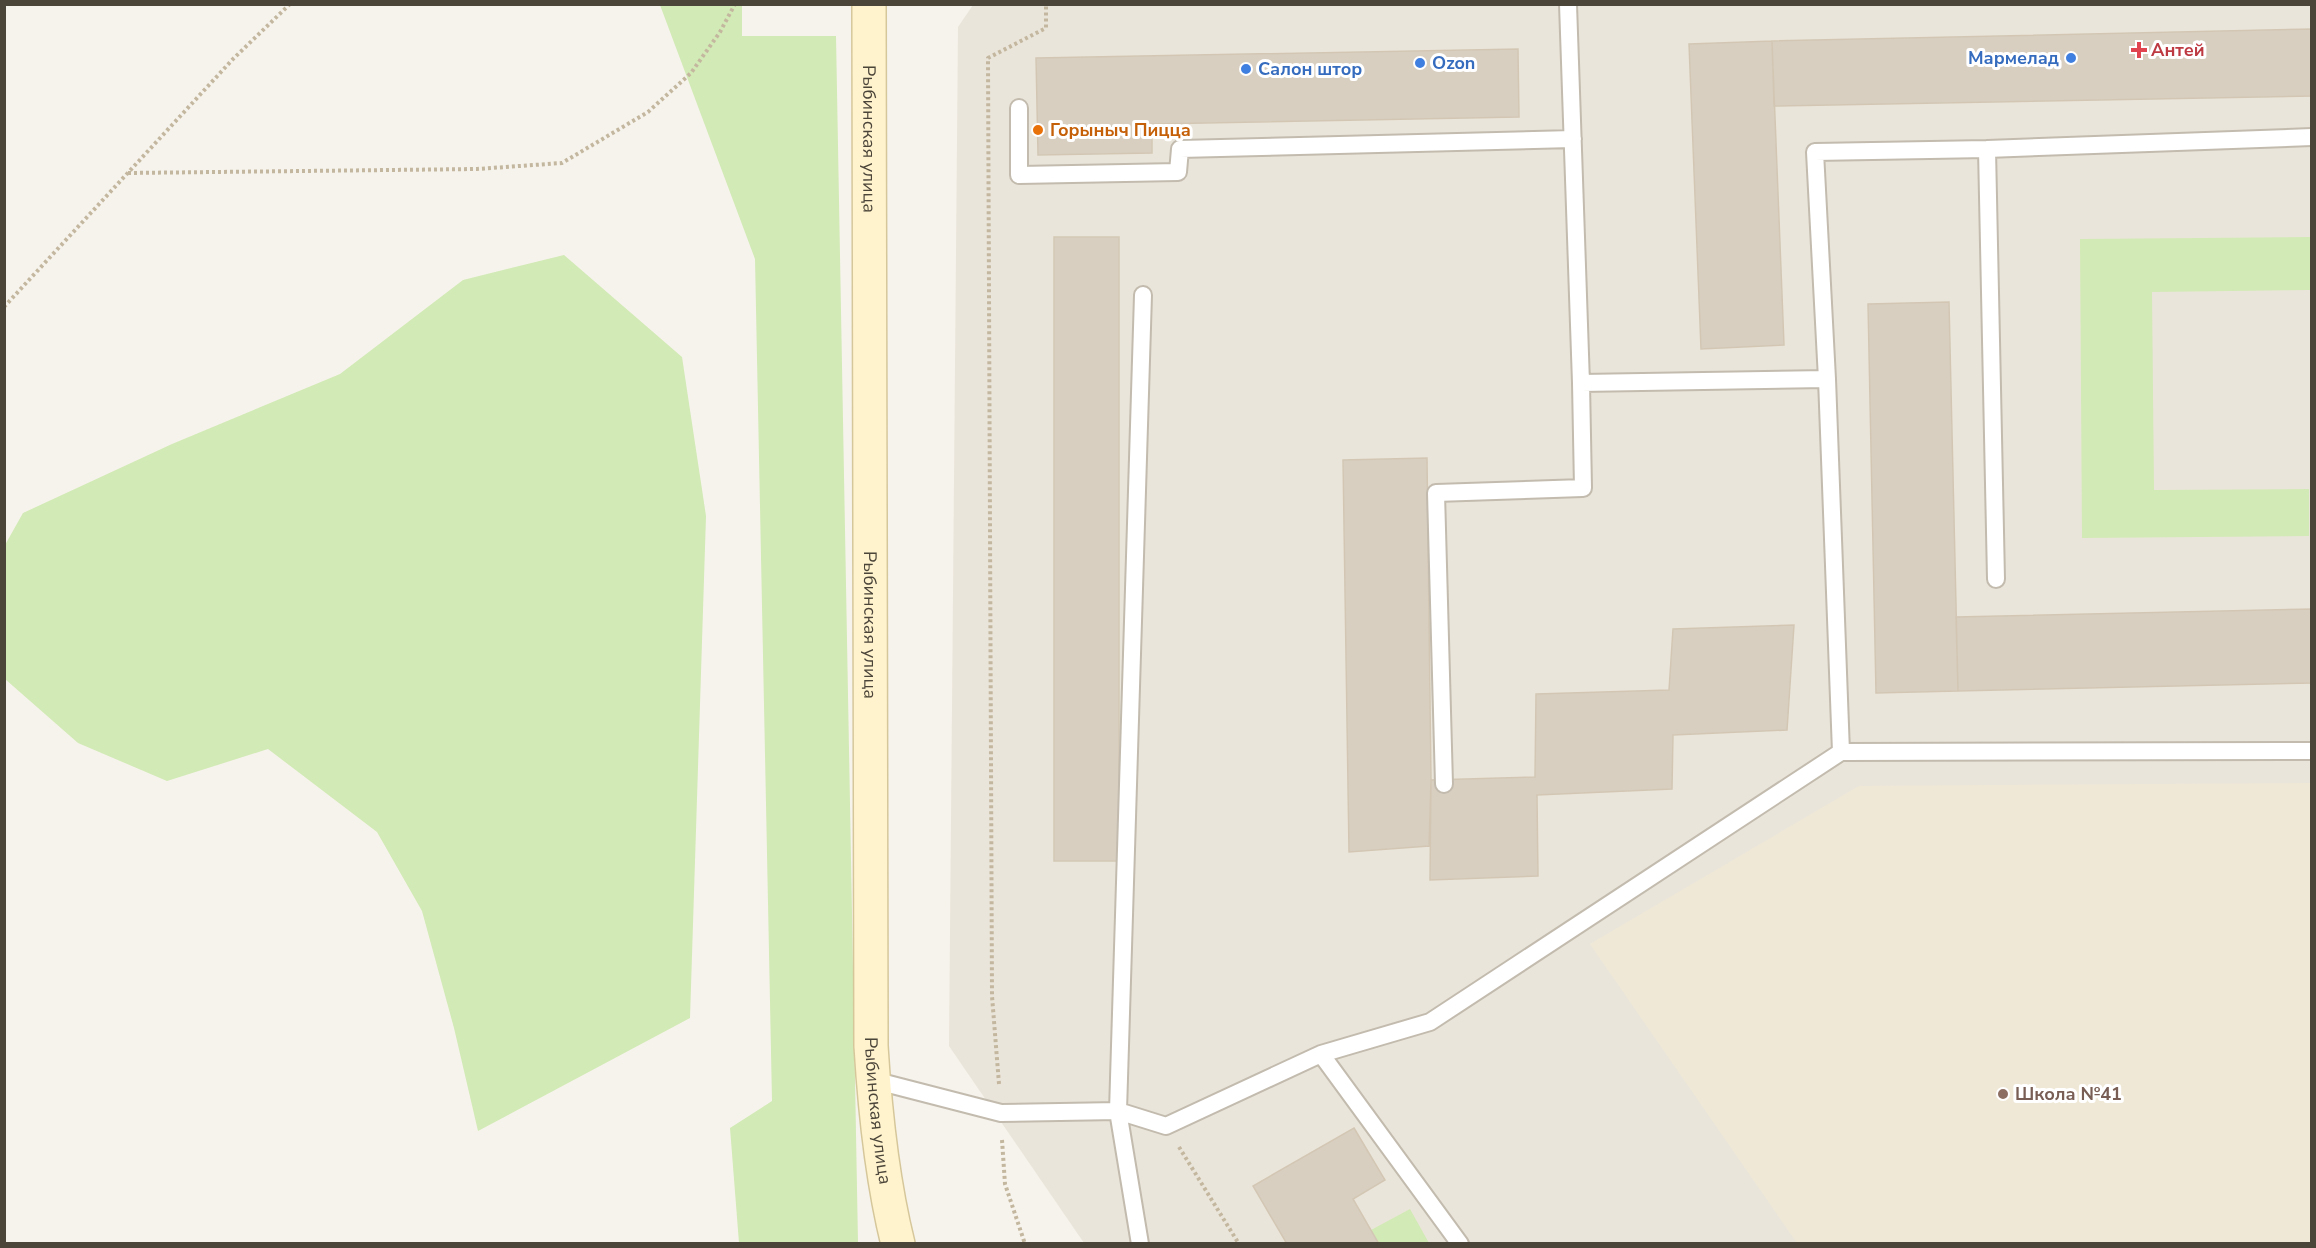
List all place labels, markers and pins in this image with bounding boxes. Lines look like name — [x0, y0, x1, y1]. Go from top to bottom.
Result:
place label: Антей — [2151, 38, 2205, 62]
marker: Антей — [2132, 43, 2146, 57]
place label: Мармелад — [1968, 46, 2059, 70]
place label: Ozon — [1432, 51, 1475, 75]
marker: Мармелад — [2064, 51, 2078, 65]
marker: Ozon — [1413, 56, 1427, 70]
place label: Салон штор — [1258, 57, 1362, 81]
marker: Салон штор — [1239, 62, 1253, 76]
place label: Горыныч Пицца — [1050, 118, 1191, 142]
marker: Горыныч Пицца — [1031, 123, 1045, 137]
place label: Школа №41 — [2015, 1082, 2122, 1106]
marker: Школа №41 — [1996, 1087, 2010, 1101]

